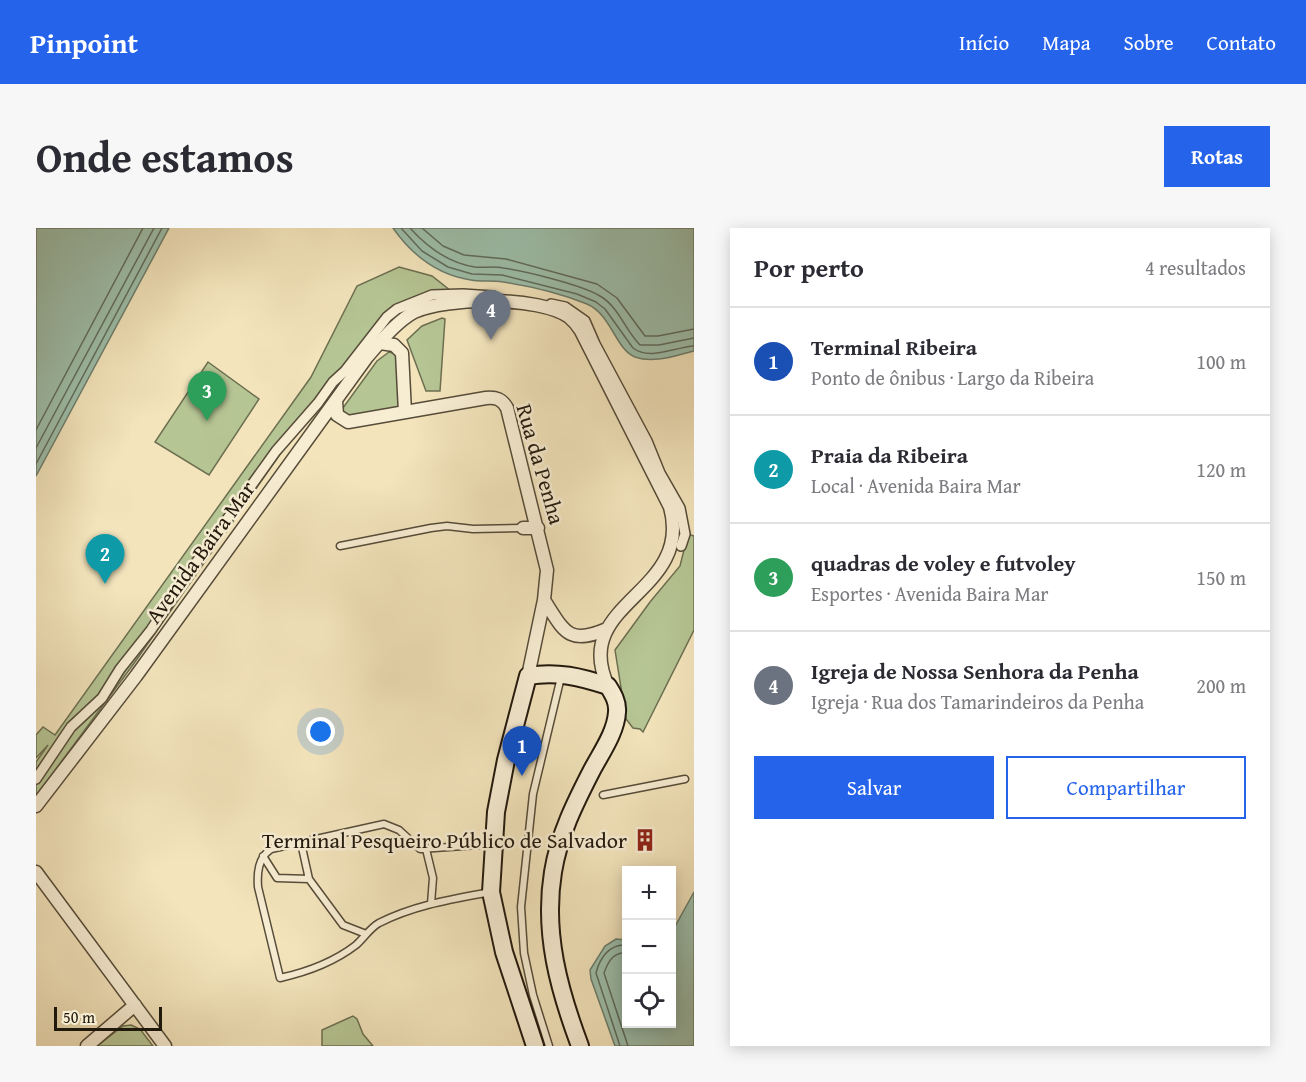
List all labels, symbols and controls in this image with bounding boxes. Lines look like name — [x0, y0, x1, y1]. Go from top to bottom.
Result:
text: Pinpoint — [30, 22, 138, 63]
text: Início — [959, 27, 1009, 58]
text: Mapa — [1042, 27, 1091, 58]
text: Sobre — [1124, 27, 1174, 58]
text: Contato — [1207, 27, 1276, 58]
text: Onde estamos — [36, 126, 294, 187]
button: Rotas — [1164, 126, 1270, 187]
text: Por perto — [754, 248, 864, 287]
text: 4 resultados — [1145, 253, 1246, 282]
pin: 4 — [472, 291, 510, 340]
text: Terminal Ribeira — [811, 331, 977, 363]
text: 1 — [768, 347, 779, 376]
text: 100 m — [1196, 347, 1246, 376]
text: Ponto de ônibus · Largo da Ribeira — [811, 363, 1094, 392]
pin: 3 — [188, 372, 226, 421]
street label: Rua da Penha — [509, 400, 574, 529]
text: Praia da Ribeira — [811, 439, 968, 471]
text: 2 — [768, 455, 779, 484]
text: 120 m — [1196, 455, 1246, 484]
text: Local · Avenida Baira Mar — [811, 471, 1021, 500]
street label: Avenida Baira Mar — [137, 474, 263, 630]
pin: 2 — [86, 534, 124, 584]
text: quadras de voley e futvoley — [811, 547, 1076, 579]
text: 3 — [768, 563, 779, 592]
text: 150 m — [1196, 563, 1246, 592]
text: Esportes · Avenida Baira Mar — [811, 579, 1049, 608]
text: Igreja de Nossa Senhora da Penha — [811, 655, 1139, 687]
text: 4 — [768, 671, 779, 700]
text: 200 m — [1196, 671, 1246, 700]
text: Igreja · Rua dos Tamarindeiros da Penha — [811, 687, 1144, 716]
your location — [306, 717, 335, 746]
pin: 1 — [502, 726, 542, 776]
button: Salvar — [754, 756, 994, 819]
button: Compartilhar — [1006, 756, 1246, 819]
place label: Terminal Pesqueiro Público de Salvador — [262, 824, 627, 856]
building icon: Terminal Pesqueiro Público de Salvador — [632, 827, 658, 853]
map controls — [622, 866, 676, 1028]
button: + — [622, 866, 676, 920]
button: − — [622, 920, 676, 974]
button: locate — [622, 974, 676, 1028]
scale bar — [54, 1004, 162, 1032]
text: 50 m — [63, 1005, 95, 1029]

